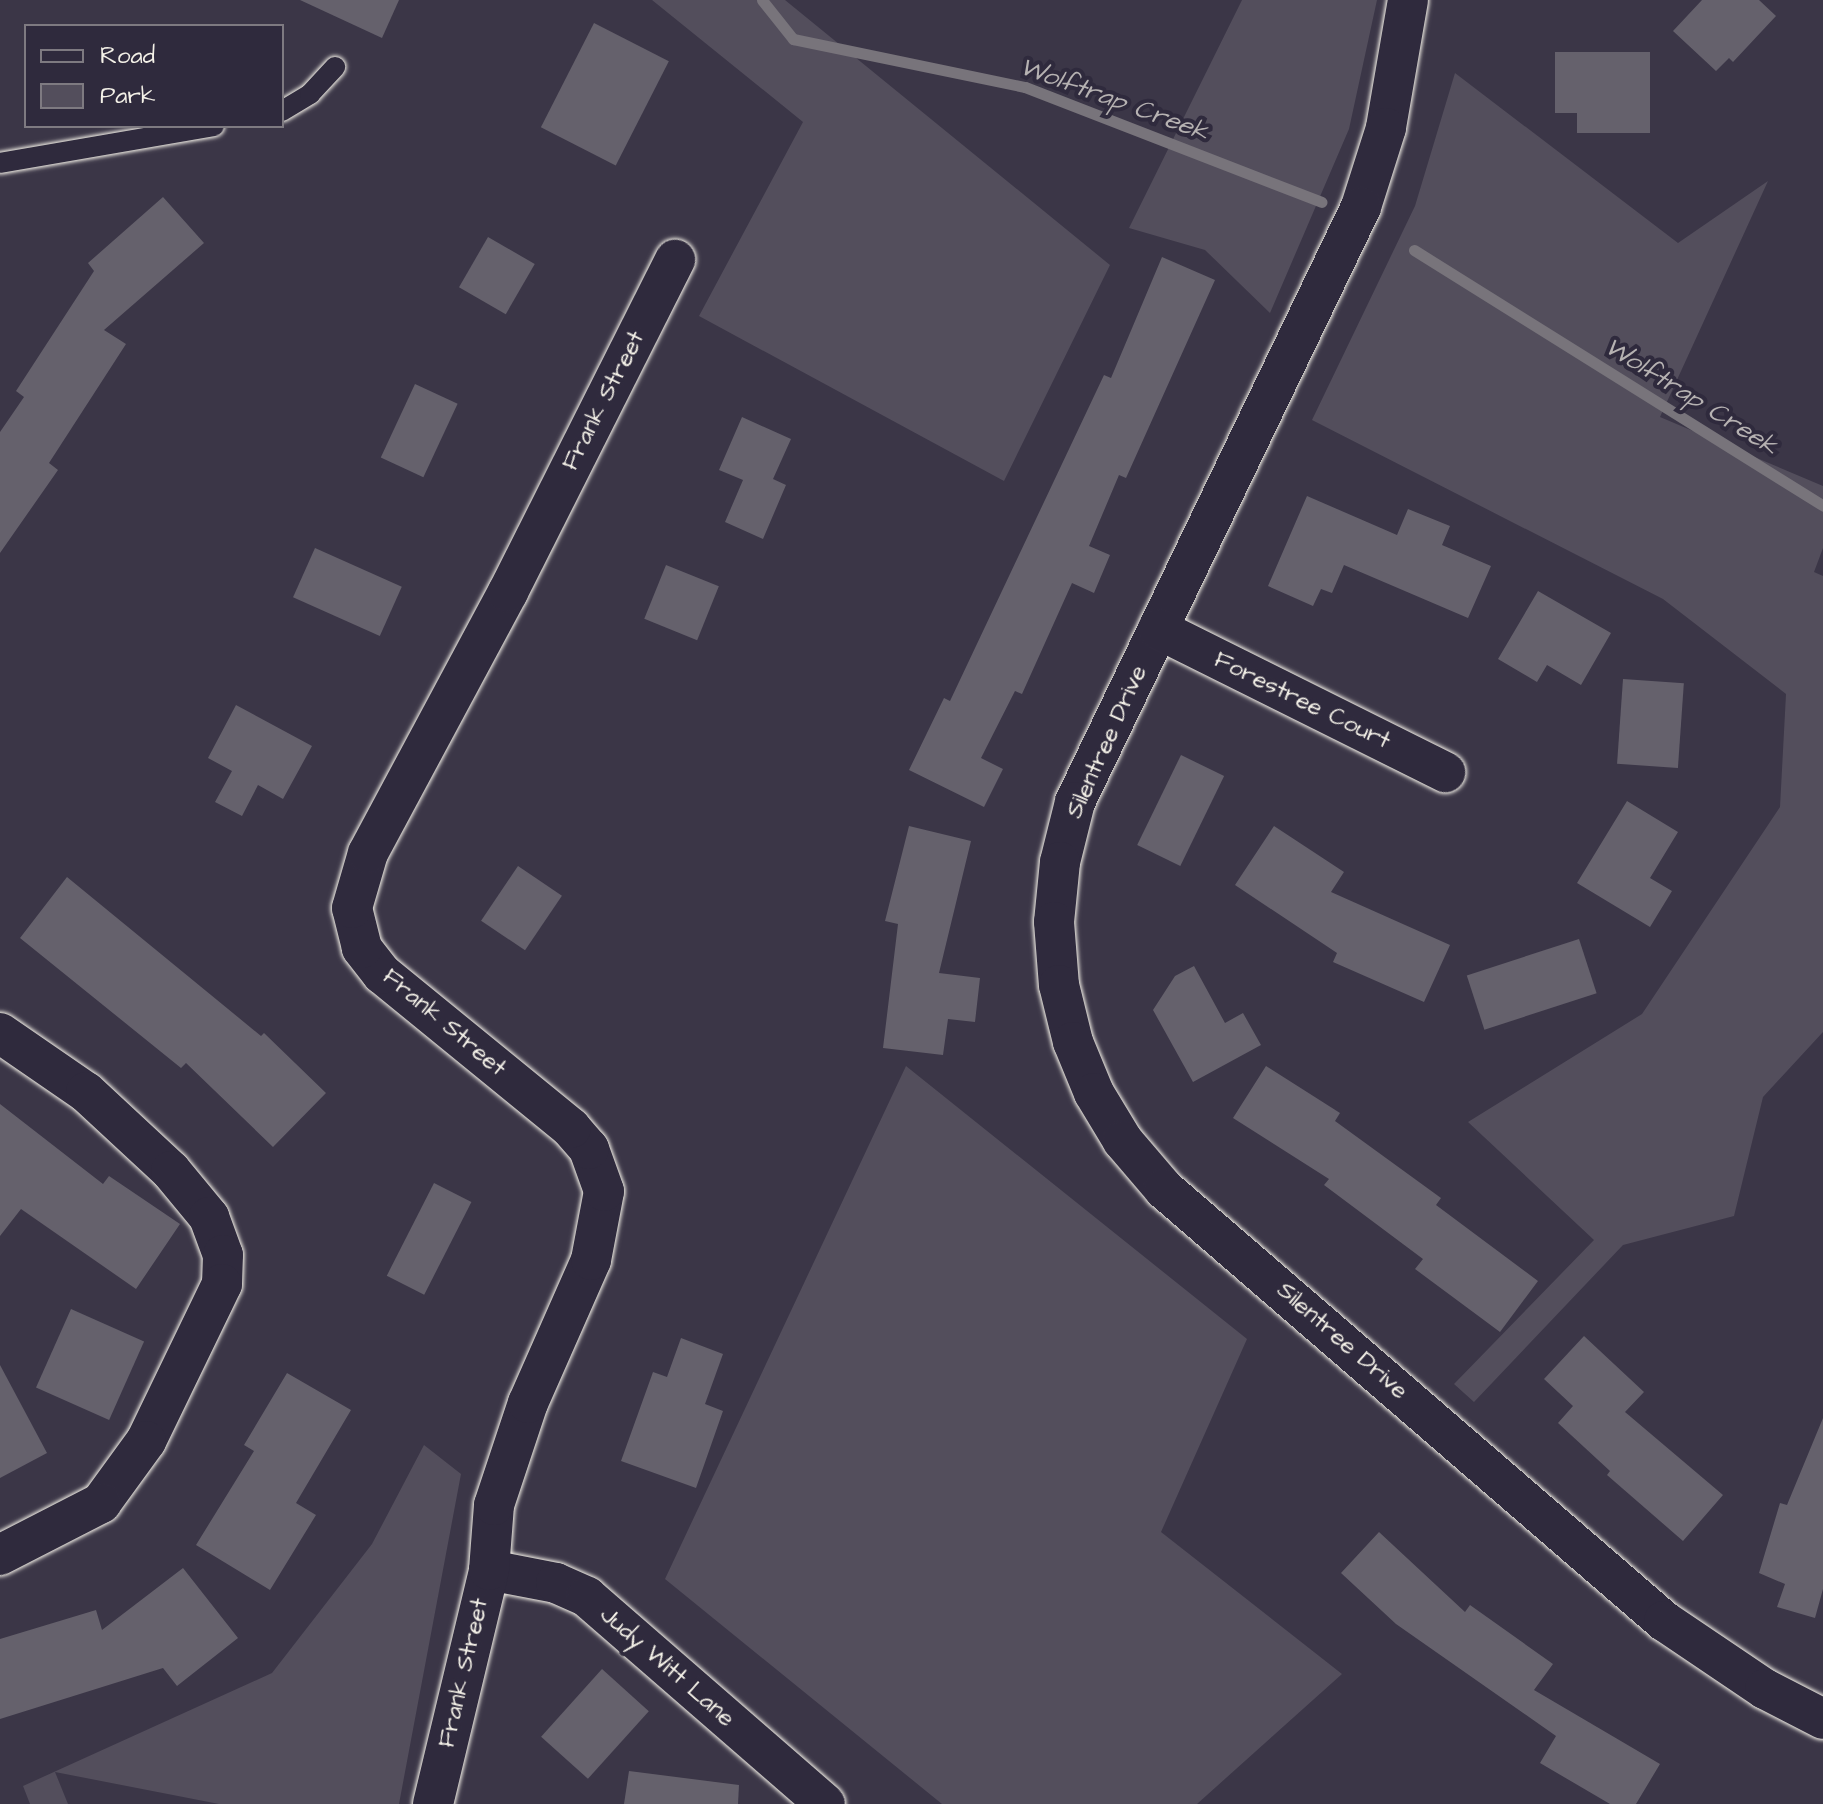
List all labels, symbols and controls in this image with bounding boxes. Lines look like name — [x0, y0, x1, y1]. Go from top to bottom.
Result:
legend — [24, 24, 284, 128]
text: Road — [100, 39, 155, 73]
water label: Wolftrap Creek — [1015, 51, 1213, 149]
text: Park — [100, 79, 156, 113]
street label: Frank Street — [557, 327, 651, 475]
water label: Wolftrap Creek — [1599, 331, 1783, 463]
street label: Forestree Court — [1209, 646, 1395, 756]
street label: Silentree Drive — [1060, 661, 1154, 823]
street label: Frank Street — [376, 963, 512, 1083]
street label: Silentree Drive — [1271, 1276, 1413, 1406]
street label: Frank Street — [433, 1595, 495, 1751]
street label: Judy Witt Lane — [594, 1601, 740, 1733]

